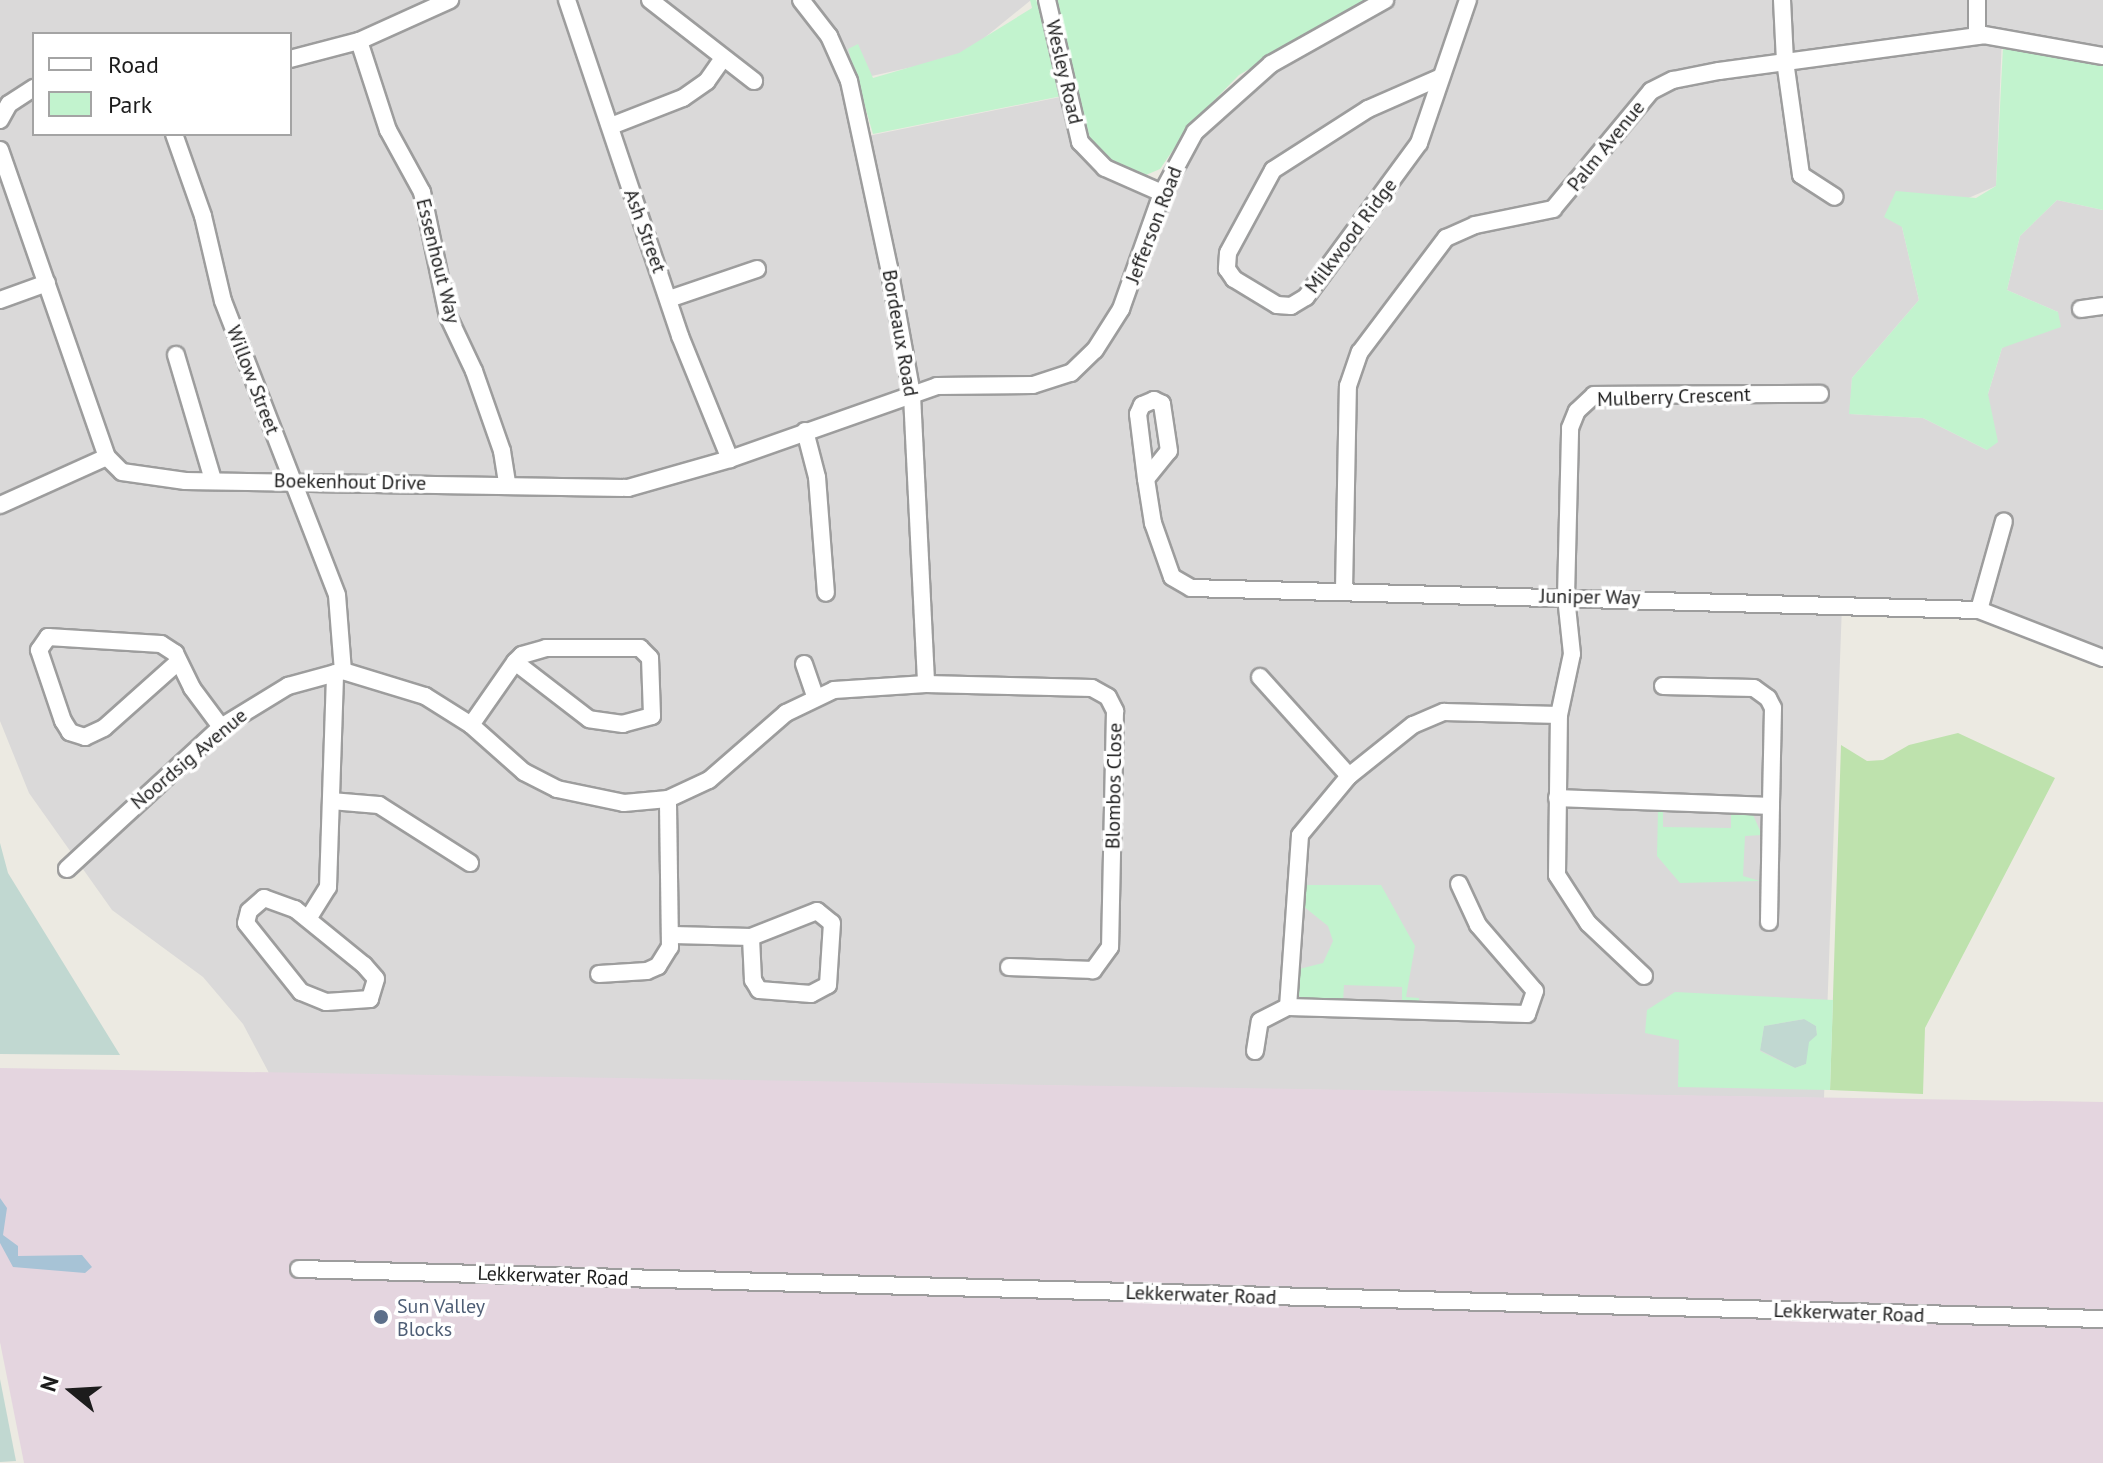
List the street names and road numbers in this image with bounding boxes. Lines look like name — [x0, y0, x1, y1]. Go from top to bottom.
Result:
street label: Wesley Road — [1040, 17, 1088, 127]
street label: Palm Avenue — [1562, 96, 1650, 196]
street label: Jefferson Road — [1121, 163, 1187, 287]
street label: Milkwood Ridge — [1300, 174, 1402, 298]
street label: Ash Street — [619, 186, 671, 276]
street label: Essenhout Way — [411, 196, 465, 326]
street label: Bordeaux Road — [877, 267, 923, 399]
street label: Willow Street — [221, 322, 285, 438]
street label: Mulberry Crescent — [1596, 382, 1752, 412]
street label: Boekenhout Drive — [274, 469, 426, 495]
street label: Juniper Way — [1539, 584, 1641, 610]
street label: Noordsig Avenue — [126, 703, 252, 815]
street label: Blombos Close — [1101, 723, 1127, 849]
street label: Lekkerwater Road — [477, 1261, 629, 1291]
street label: Lekkerwater Road — [1125, 1280, 1277, 1310]
street label: Lekkerwater Road — [1773, 1298, 1925, 1328]

